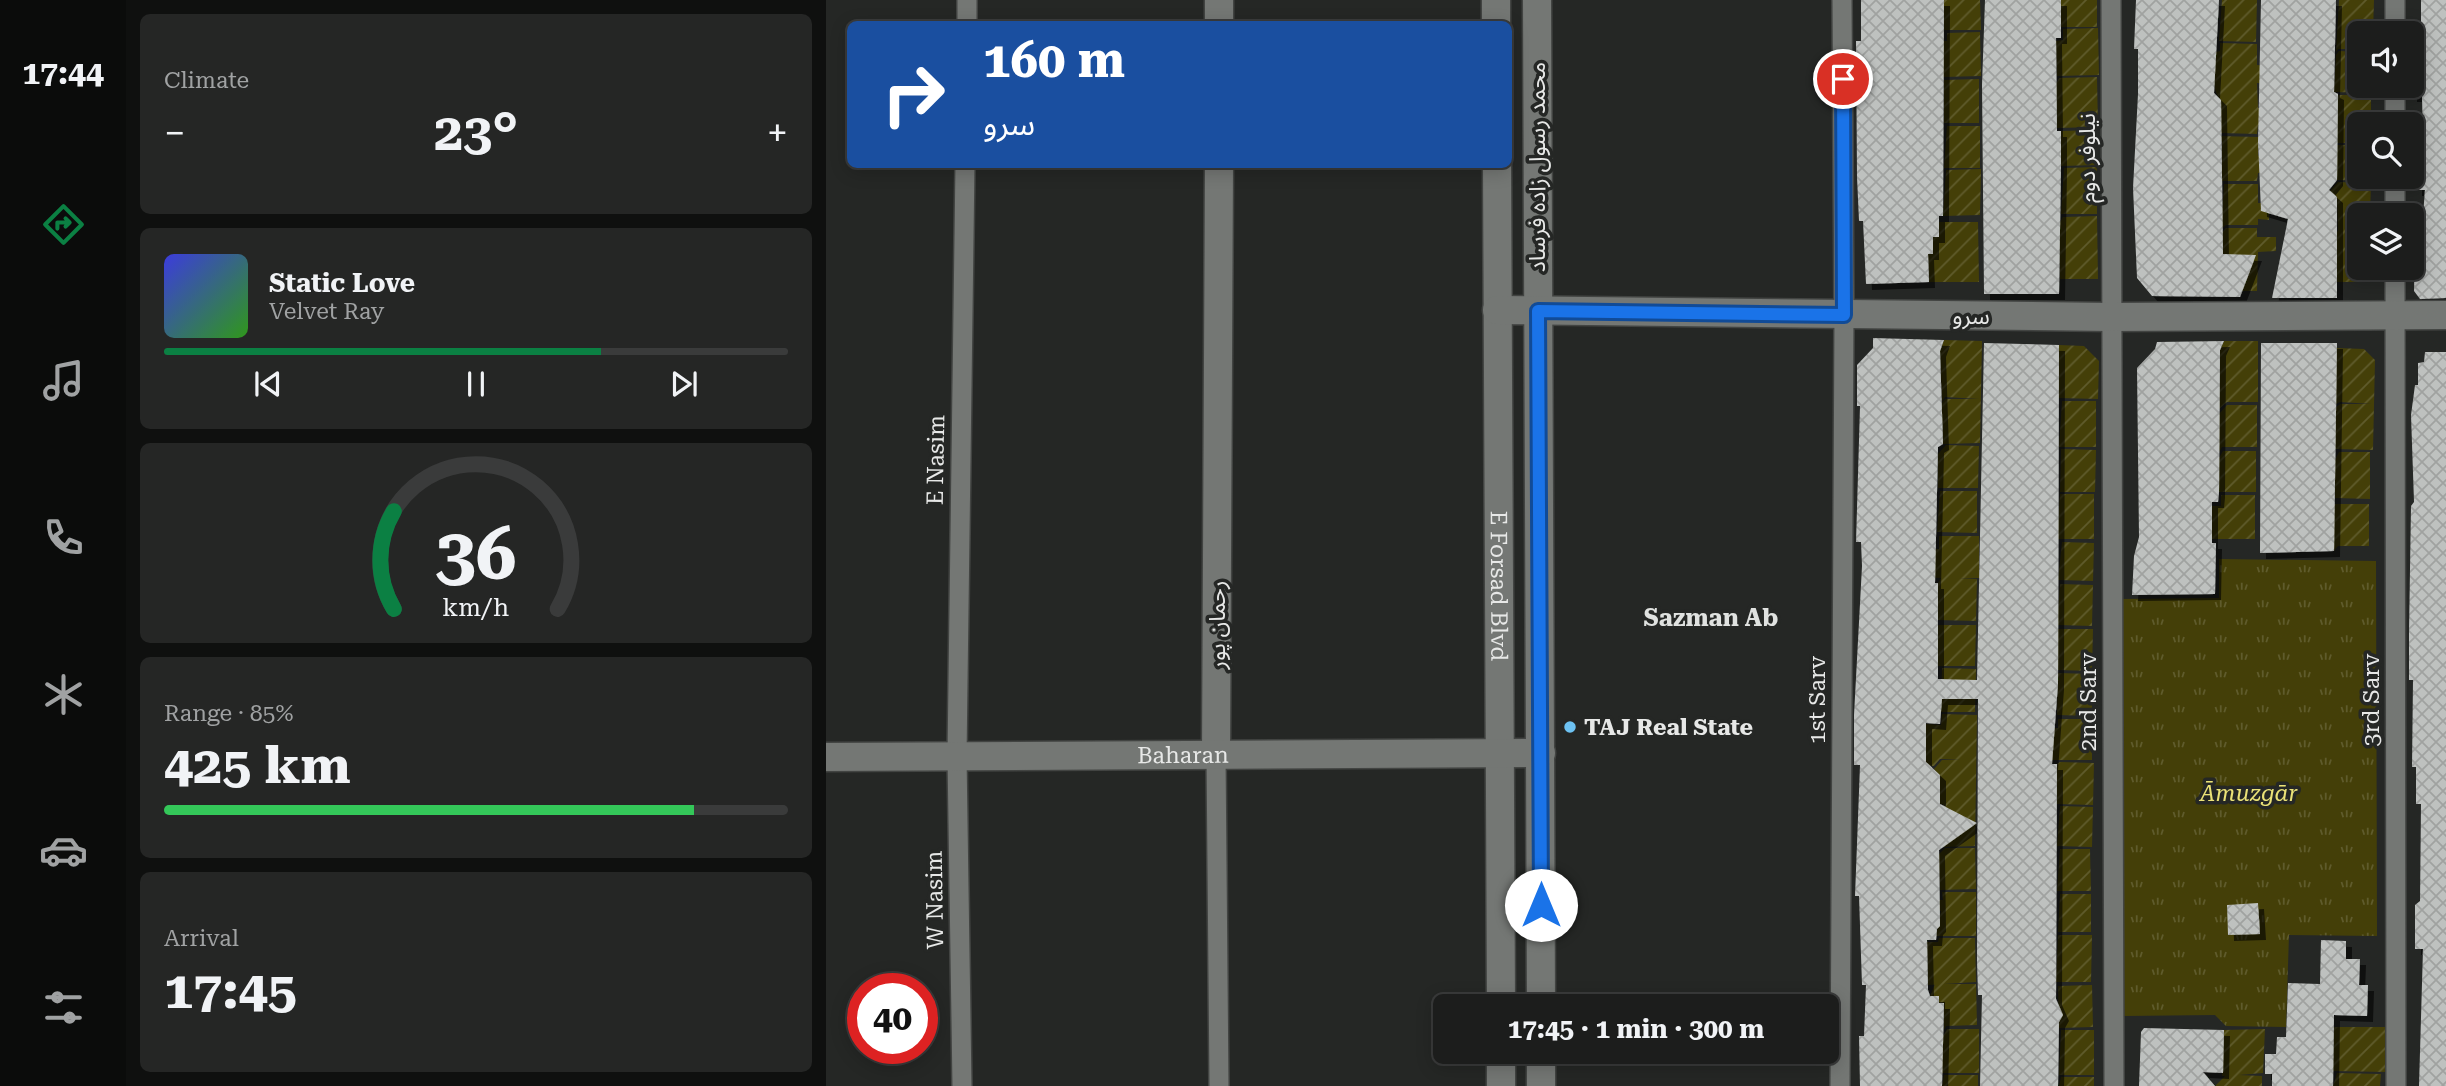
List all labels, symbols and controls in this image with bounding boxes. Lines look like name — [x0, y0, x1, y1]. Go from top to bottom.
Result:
map controls — [2347, 21, 2424, 280]
button: sound — [2347, 21, 2424, 98]
text: 160 m — [983, 32, 1125, 89]
icon: right — [868, 49, 959, 140]
pin — [1813, 49, 1873, 109]
text: 17:44 — [22, 54, 104, 92]
icon: arrive — [1824, 60, 1862, 98]
street label: محمد رسول زاده فرساد — [1524, 62, 1551, 272]
text: Climate — [164, 67, 249, 94]
text: 23° — [434, 102, 518, 163]
text: سرو — [983, 105, 1035, 143]
text: − — [164, 111, 185, 155]
text: + — [767, 111, 788, 155]
button: search — [2347, 112, 2424, 189]
street label: نیلوفر دوم — [2074, 113, 2105, 203]
icon: directions — [39, 200, 88, 249]
button: layers — [2347, 203, 2424, 280]
text: Static Love — [269, 268, 415, 298]
text: Velvet Ray — [269, 298, 384, 325]
street label: سرو — [1952, 303, 1990, 330]
icon: music — [39, 356, 88, 405]
icon: previous — [249, 365, 287, 403]
icon: pause — [457, 365, 495, 403]
icon: next — [665, 365, 703, 403]
street label: E Nasim — [922, 415, 950, 505]
street label: E Forsad Blvd — [1485, 511, 1513, 662]
text: 36 — [435, 512, 517, 597]
icon: phone — [39, 513, 88, 562]
street label: رحمان پور — [1204, 581, 1232, 670]
text: km/h — [443, 593, 509, 622]
district label: Sazman Ab — [1644, 604, 1778, 632]
street label: 2nd Sarv — [2075, 652, 2102, 751]
street label: 3rd Sarv — [2358, 653, 2385, 746]
street label: 1st Sarv — [1804, 655, 1831, 744]
icon: climate — [39, 670, 88, 719]
text: Range · 85% — [164, 700, 293, 727]
place label: TAJ Real State — [1584, 714, 1753, 741]
marker: TAJ Real State — [1562, 719, 1578, 735]
text: 425 km — [164, 735, 351, 796]
street label: Baharan — [1137, 741, 1229, 769]
park label: Āmuzgār — [2198, 780, 2298, 807]
icon: car — [39, 826, 88, 875]
street label: W Nasim — [921, 850, 949, 950]
position arrow — [1504, 868, 1578, 942]
text: Arrival — [164, 925, 239, 952]
text: 17:45 — [164, 960, 297, 1021]
speed limit sign: 40 — [847, 973, 938, 1064]
icon: filters — [39, 983, 88, 1032]
text: 17:45 · 1 min · 300 m — [1508, 1014, 1764, 1044]

